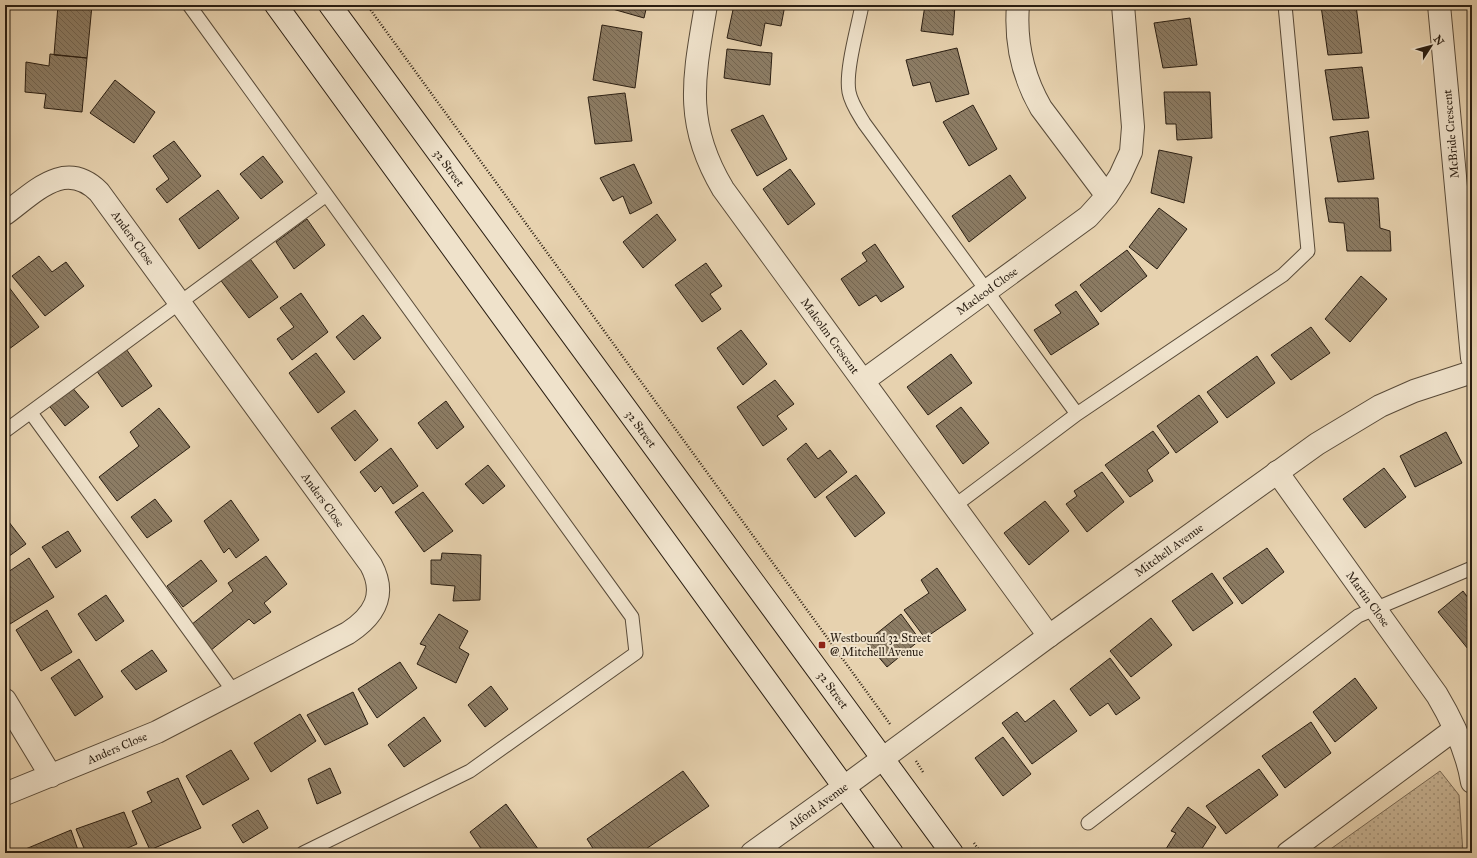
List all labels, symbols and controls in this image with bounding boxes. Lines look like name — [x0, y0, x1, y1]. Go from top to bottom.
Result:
north arrow — [1411, 26, 1451, 66]
text: N — [1431, 33, 1447, 49]
street label: McBride Crescent — [1440, 88, 1462, 179]
street label: 32 Street — [431, 146, 468, 190]
street label: Anders Close — [108, 207, 157, 268]
street label: Macleod Close — [954, 264, 1020, 318]
street label: Malcolm Crescent — [798, 295, 863, 377]
street label: 32 Street — [623, 407, 660, 451]
street label: Anders Close — [298, 469, 347, 530]
street label: Mitchell Avenue — [1132, 520, 1206, 580]
street label: Martin Close — [1343, 568, 1393, 630]
place label: Westbound 32 Street @ Mitchell Avenue — [830, 631, 932, 659]
marker: Westbound 32 Street @ Mitchell Avenue — [817, 640, 827, 650]
street label: 32 Street — [815, 668, 852, 712]
street label: Anders Close — [84, 729, 149, 767]
street label: Alford Avenue — [785, 780, 851, 833]

